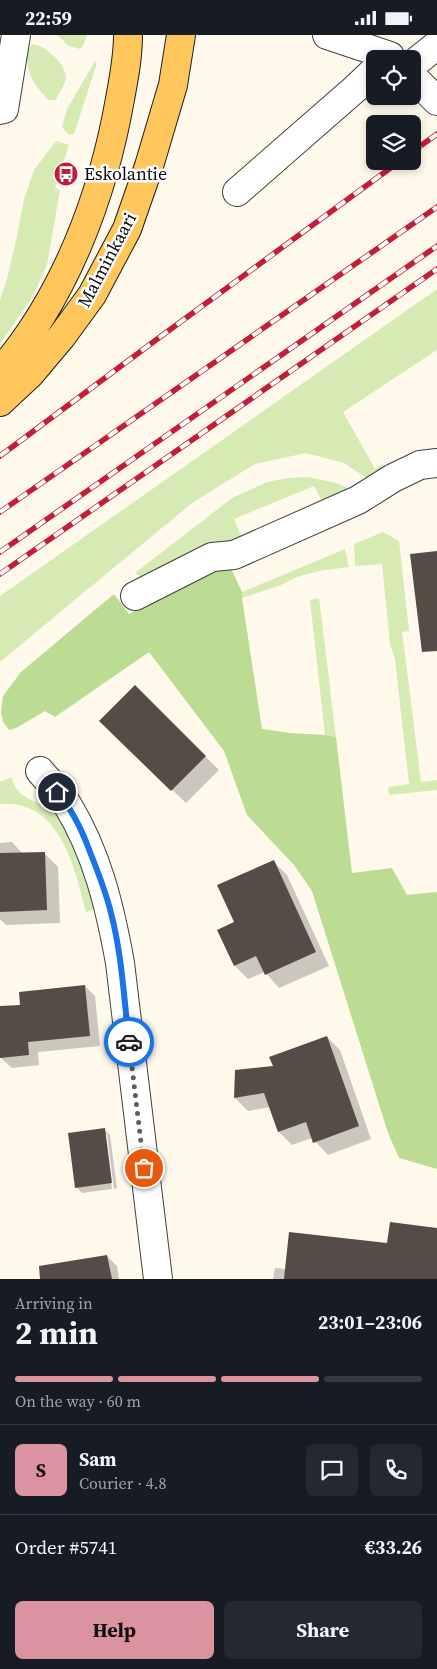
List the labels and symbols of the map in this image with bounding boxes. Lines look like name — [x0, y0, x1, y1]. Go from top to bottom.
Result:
bus stop icon: Eskolantie — [53, 161, 79, 187]
place label: Eskolantie — [84, 161, 167, 186]
street label: Malminkaari — [71, 208, 142, 312]
pin — [36, 771, 78, 813]
courier — [104, 1017, 154, 1067]
pin — [123, 1147, 165, 1189]

